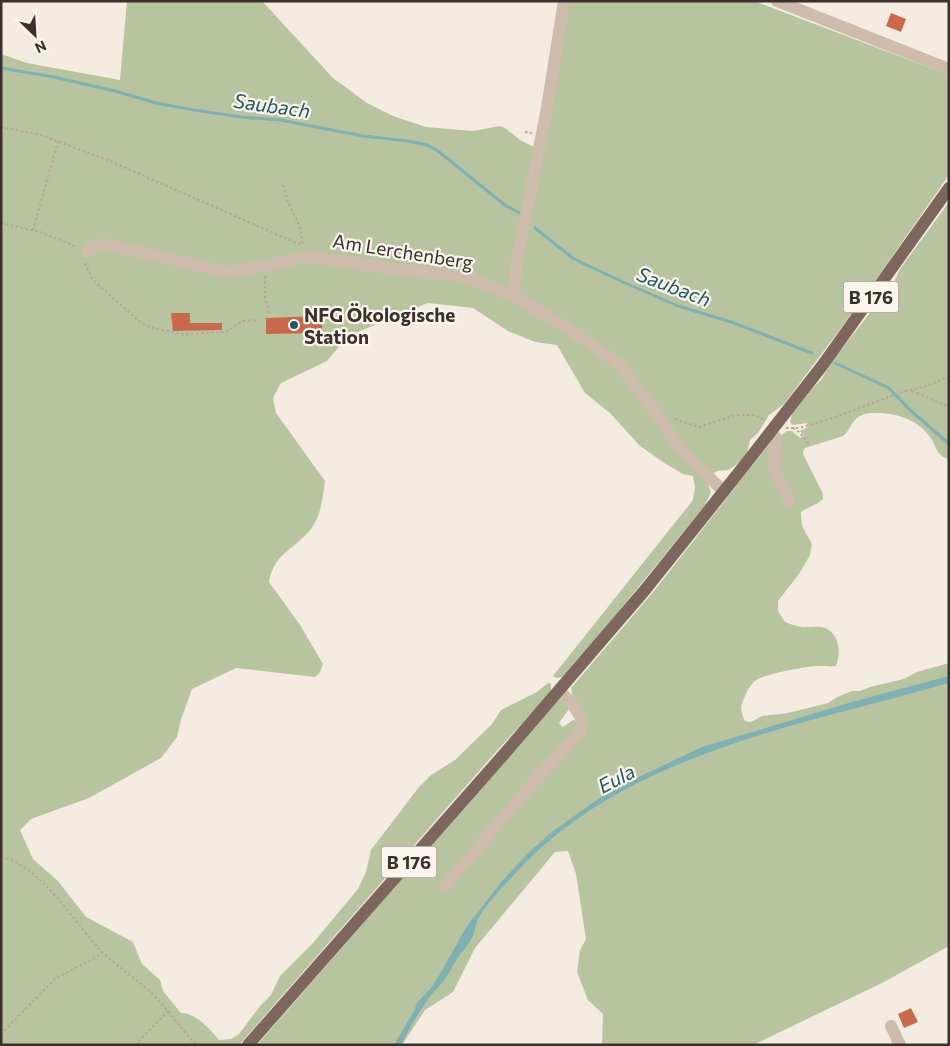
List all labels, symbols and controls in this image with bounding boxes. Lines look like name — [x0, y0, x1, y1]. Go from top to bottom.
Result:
north arrow — [10, 10, 60, 60]
text: N — [32, 37, 49, 57]
water label: Saubach — [232, 88, 312, 122]
street label: Am Lerchenberg — [331, 229, 475, 273]
water label: Saubach — [634, 261, 714, 311]
road number: B 176 — [844, 282, 898, 312]
place label: NFG Ökologische Station — [304, 303, 455, 348]
marker: NFG Ökologische Station — [288, 319, 300, 331]
water label: Eula — [593, 759, 639, 797]
road number: B 176 — [382, 846, 436, 878]

